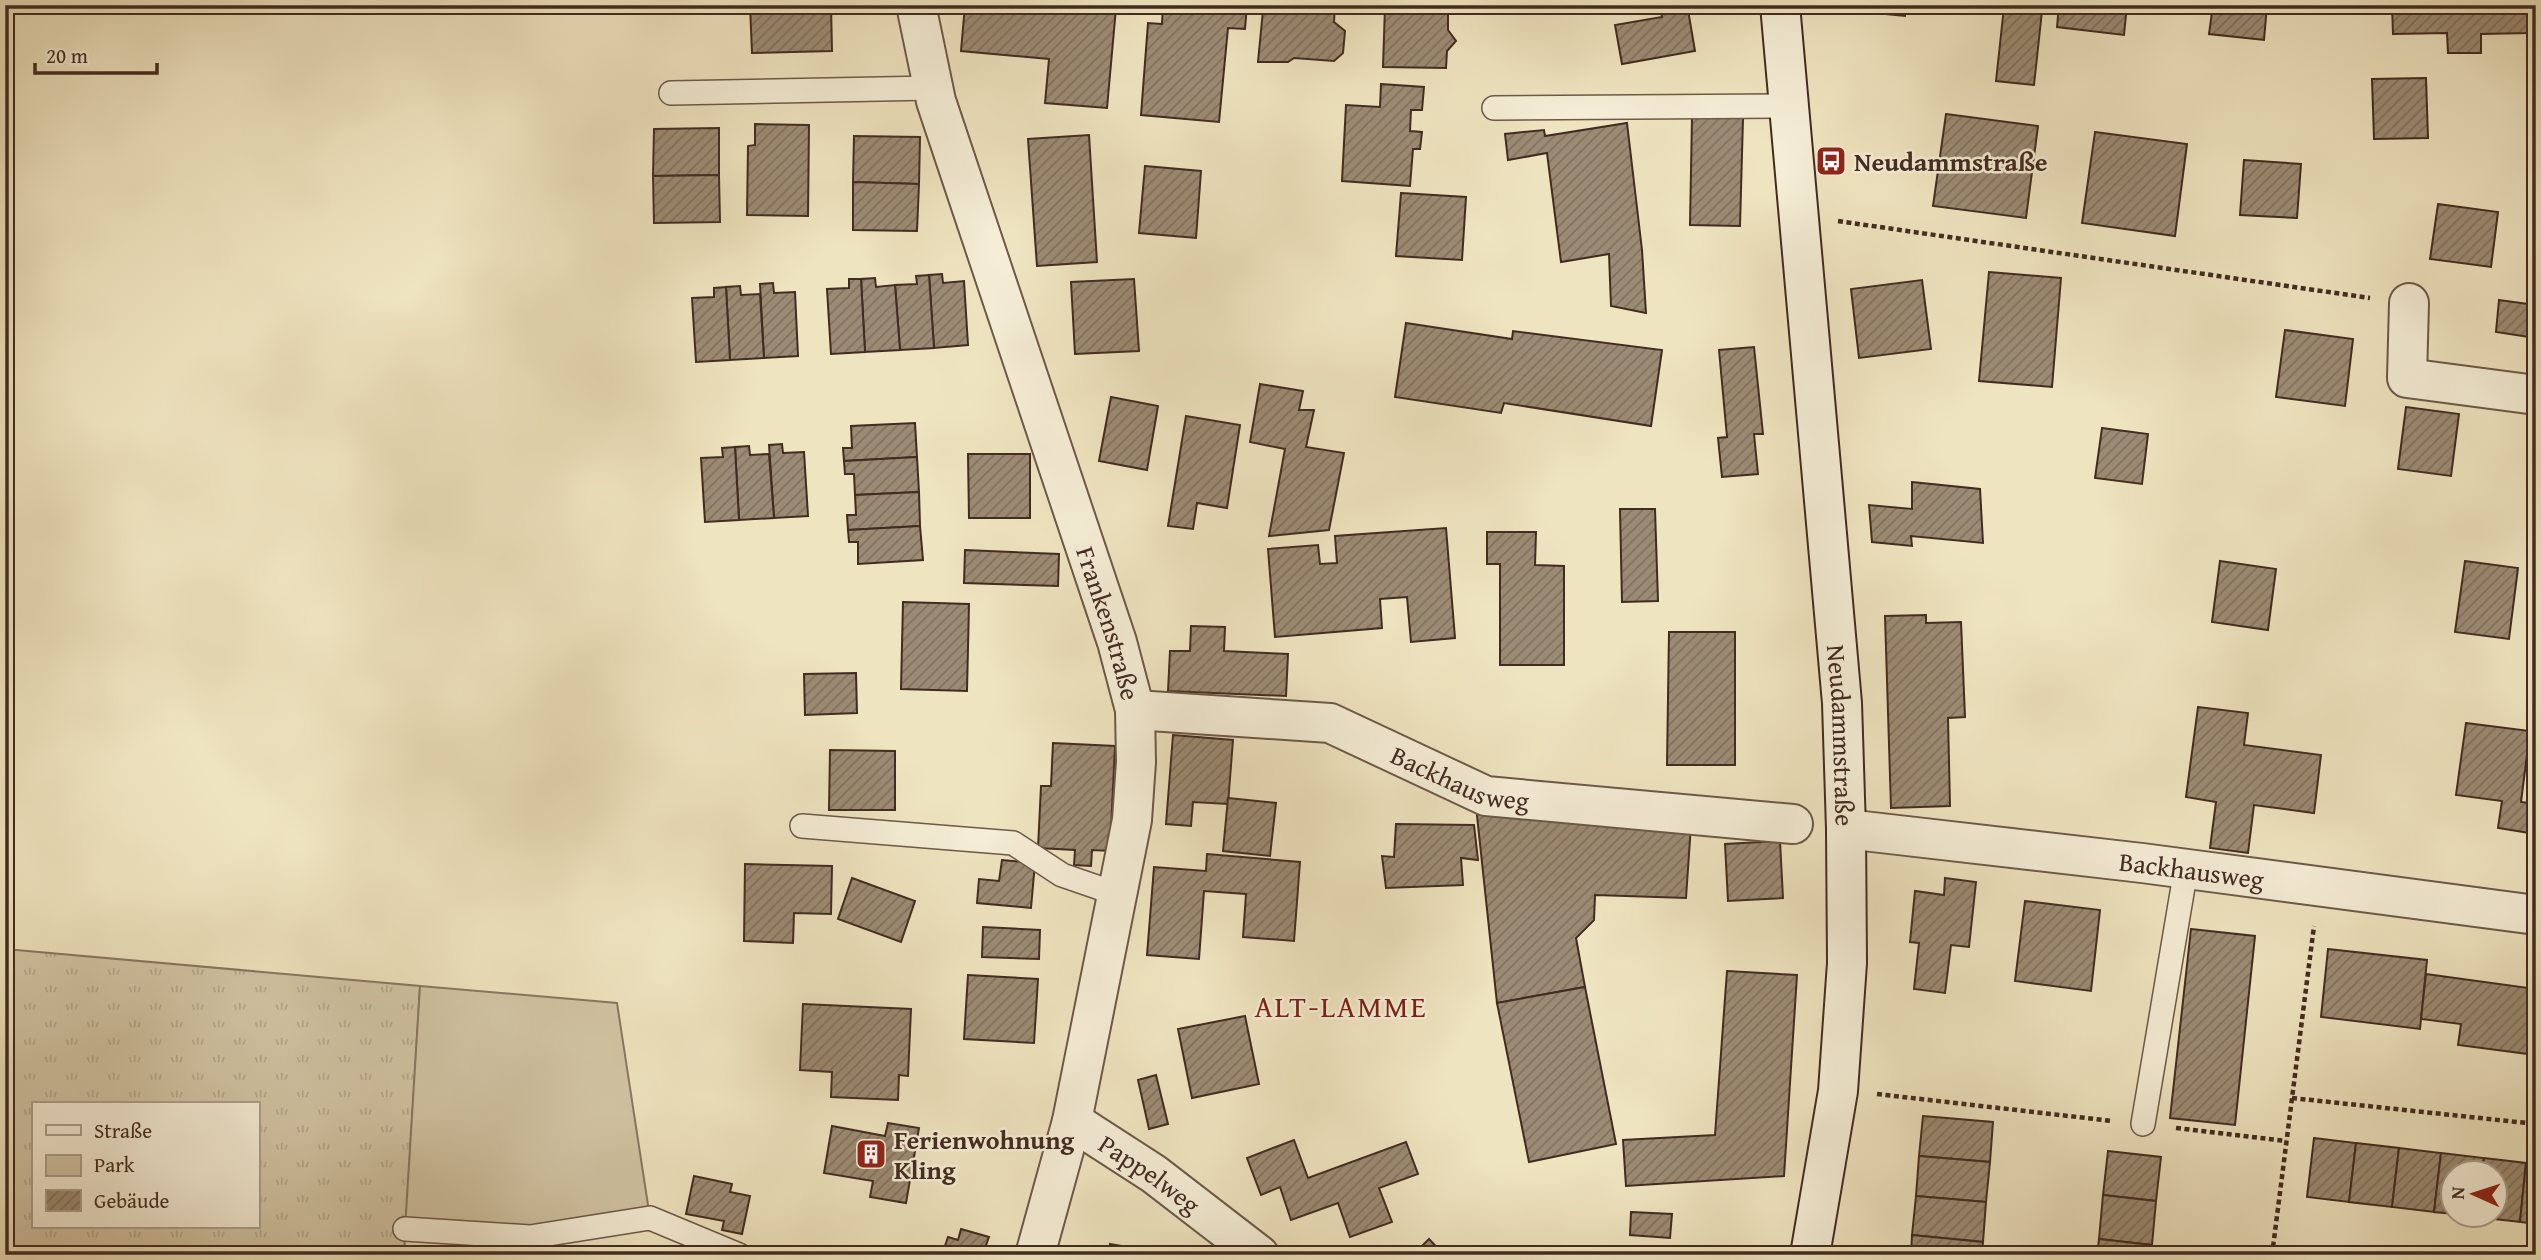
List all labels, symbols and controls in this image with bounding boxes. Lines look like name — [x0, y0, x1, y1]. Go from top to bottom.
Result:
scale bar — [35, 32, 158, 76]
text: 20 m — [46, 40, 88, 71]
place label: Neudammstraße — [1854, 142, 2048, 181]
bus stop icon: Neudammstraße — [1814, 144, 1848, 178]
street label: Frankenstraße — [1067, 541, 1151, 704]
street label: Neudammstraße — [1817, 643, 1865, 827]
street label: Backhausweg — [1385, 735, 1531, 819]
street label: Backhausweg — [2117, 841, 2267, 898]
district label: ALT-LAMME — [1254, 984, 1428, 1028]
legend — [32, 1102, 259, 1228]
text: Straße — [94, 1115, 152, 1146]
place label: Ferienwohnung Kling — [894, 1120, 1075, 1189]
street label: Pappelweg — [1091, 1124, 1209, 1223]
building icon: Ferienwohnung Kling — [854, 1137, 888, 1171]
text: Park — [94, 1149, 135, 1180]
north arrow — [2440, 1158, 2510, 1228]
text: Gebäude — [94, 1185, 170, 1216]
text: N — [2443, 1186, 2471, 1200]

